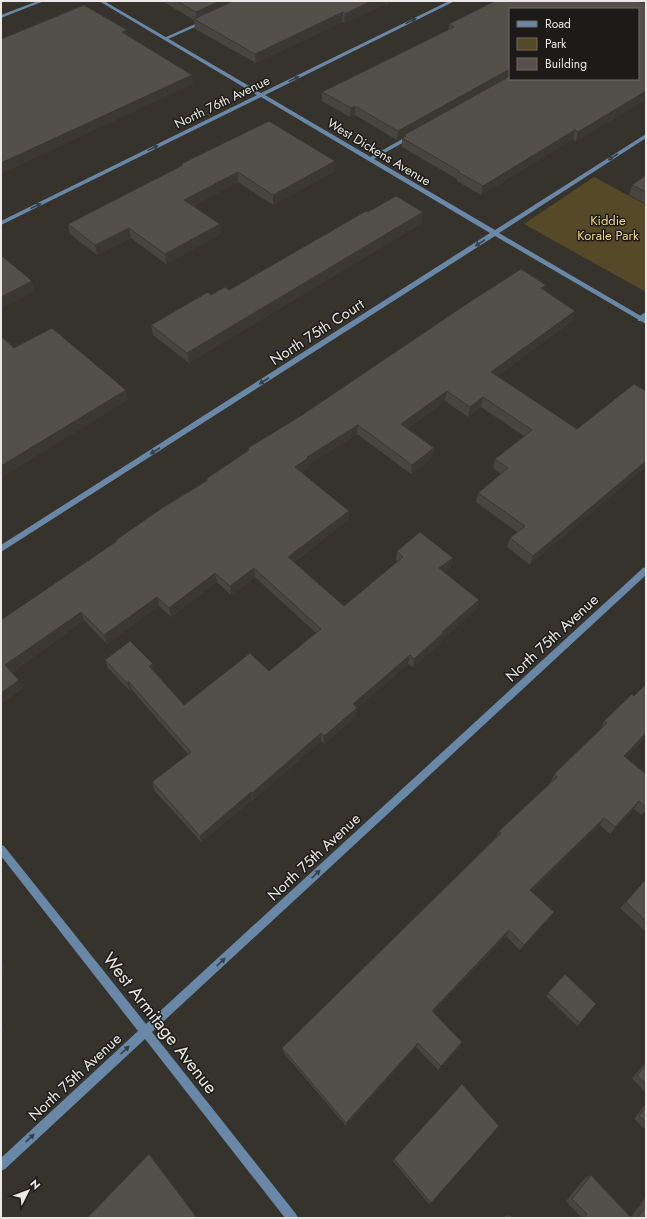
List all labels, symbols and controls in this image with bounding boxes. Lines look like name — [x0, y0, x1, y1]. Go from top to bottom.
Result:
legend — [509, 8, 639, 80]
text: Road — [545, 15, 571, 33]
one-way arrow — [405, 18, 417, 24]
text: Park — [545, 35, 567, 53]
text: Building — [545, 55, 587, 73]
street label: North 76th Avenue — [171, 71, 273, 133]
one-way arrow — [289, 76, 300, 82]
street label: West Dickens Avenue — [324, 113, 435, 191]
one-way arrow — [147, 145, 158, 151]
one-way arrow — [607, 154, 619, 161]
one-way arrow — [30, 203, 42, 209]
park label: Kiddie Korale Park — [577, 211, 639, 245]
one-way arrow — [474, 239, 486, 246]
street label: North 75th Court — [266, 293, 369, 371]
one-way arrow — [258, 377, 270, 384]
one-way arrow — [149, 447, 161, 454]
street label: North 75th Avenue — [501, 589, 604, 687]
street label: North 75th Avenue — [263, 808, 366, 906]
one-way arrow — [311, 869, 321, 879]
street label: West Armitage Avenue — [96, 947, 224, 1099]
one-way arrow — [216, 957, 226, 967]
street label: North 75th Avenue — [24, 1028, 127, 1126]
one-way arrow — [120, 1045, 130, 1055]
one-way arrow — [24, 1134, 35, 1143]
north arrow — [8, 1171, 48, 1211]
text: N — [27, 1176, 44, 1193]

